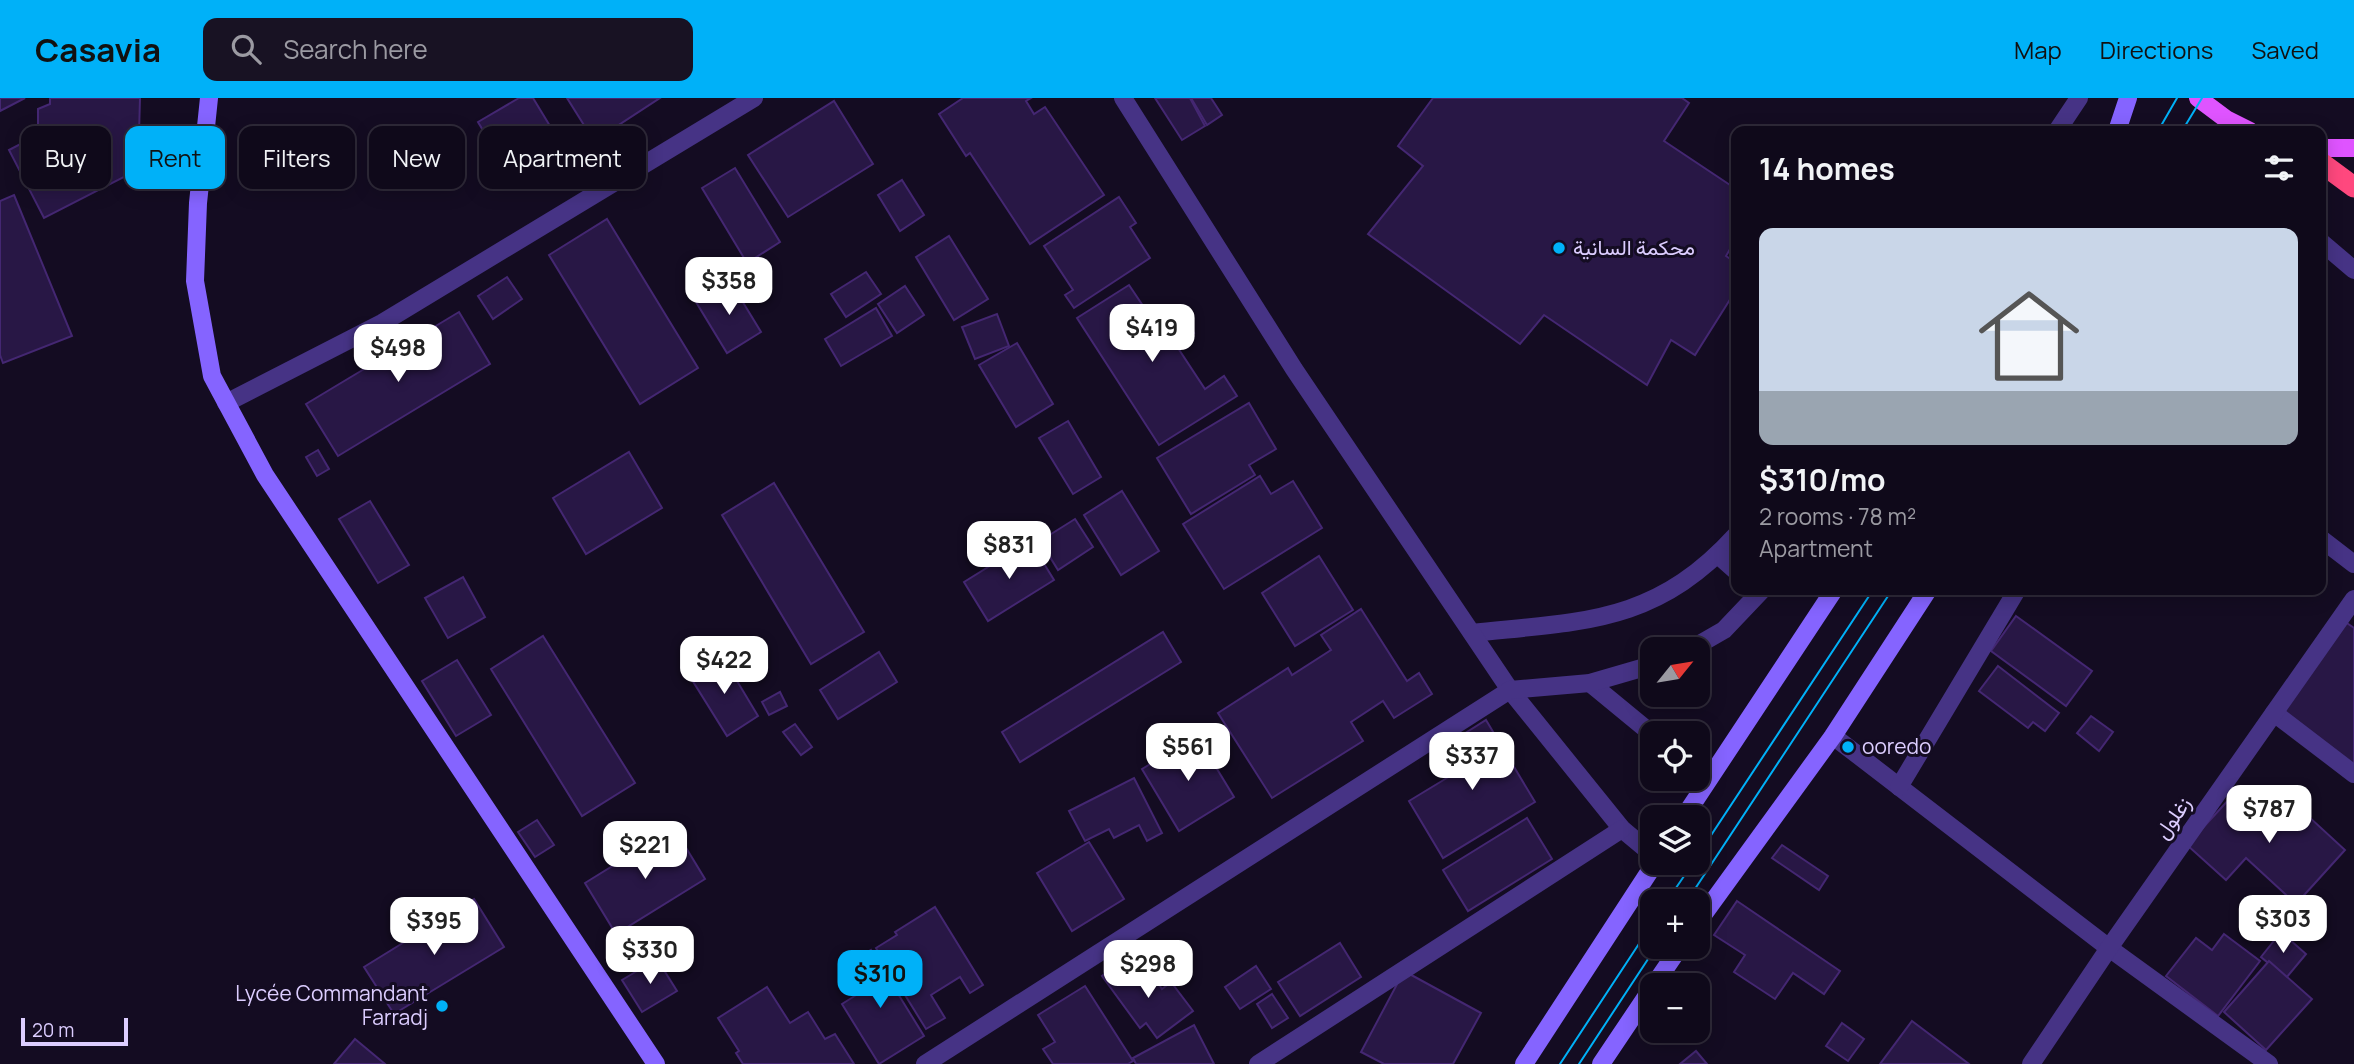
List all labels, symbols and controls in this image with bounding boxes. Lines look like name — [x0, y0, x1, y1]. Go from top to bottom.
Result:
search box — [203, 18, 693, 81]
text: Casavia — [35, 27, 161, 72]
icon: search — [227, 30, 265, 68]
text: Search here — [283, 31, 428, 67]
text: Map — [2014, 33, 2062, 66]
text: Directions — [2100, 33, 2213, 66]
text: Saved — [2251, 33, 2319, 66]
chip: Buy — [21, 126, 111, 189]
chip: Rent — [125, 126, 225, 189]
chip: Filters — [239, 126, 355, 189]
chip: New — [369, 126, 465, 189]
chip: Apartment — [479, 126, 646, 189]
text: 14 homes — [1759, 148, 1895, 189]
icon: filters — [2260, 149, 2298, 187]
place label: محكمة السانية — [1573, 233, 1695, 261]
marker: محكمة السانية — [1551, 240, 1567, 256]
pin: $358 — [688, 258, 770, 317]
text: $358 — [701, 264, 757, 296]
icon: home — [1966, 273, 2092, 399]
pin: $419 — [1111, 304, 1193, 364]
text: $419 — [1126, 311, 1178, 343]
pin: $498 — [357, 324, 439, 384]
text: $498 — [370, 331, 426, 363]
text: $310/mo — [1759, 459, 1886, 500]
text: 2 rooms · 78 m² — [1759, 500, 1916, 532]
pin: $831 — [968, 522, 1050, 581]
text: $831 — [983, 528, 1035, 560]
text: Apartment — [1759, 532, 1873, 564]
pin: $422 — [683, 636, 765, 696]
north arrow — [1640, 637, 1710, 707]
map controls — [1640, 637, 1710, 1043]
text: $422 — [696, 643, 752, 675]
button: locate — [1640, 721, 1710, 791]
pin: $561 — [1147, 724, 1229, 783]
text: $561 — [1162, 730, 1214, 762]
pin: $337 — [1431, 732, 1513, 792]
place label: ooredo — [1862, 732, 1931, 760]
text: $337 — [1445, 739, 1499, 771]
marker: ooredo — [1840, 739, 1856, 755]
pin: $787 — [2228, 786, 2310, 845]
street label: زغلول — [2148, 791, 2197, 844]
text: $787 — [2242, 792, 2296, 824]
button: layers — [1640, 805, 1710, 875]
pin: $221 — [604, 822, 686, 881]
text: $221 — [619, 828, 671, 860]
button: + — [1640, 889, 1710, 959]
pin: $303 — [2242, 896, 2324, 955]
pin: $395 — [393, 898, 475, 957]
text: $303 — [2255, 902, 2311, 934]
text: $395 — [406, 904, 462, 936]
pin: $330 — [609, 926, 691, 986]
text: $330 — [622, 933, 678, 965]
pin: $298 — [1107, 940, 1189, 1000]
text: $298 — [1120, 947, 1176, 979]
pin: $310 — [839, 950, 921, 1010]
text: $310 — [853, 957, 907, 989]
button: − — [1640, 973, 1710, 1043]
place label: Lycée Commandant Farradj — [235, 979, 428, 1031]
marker: Lycée Commandant Farradj — [434, 998, 450, 1014]
scale bar — [21, 1015, 128, 1047]
text: 20 m — [32, 1017, 74, 1043]

